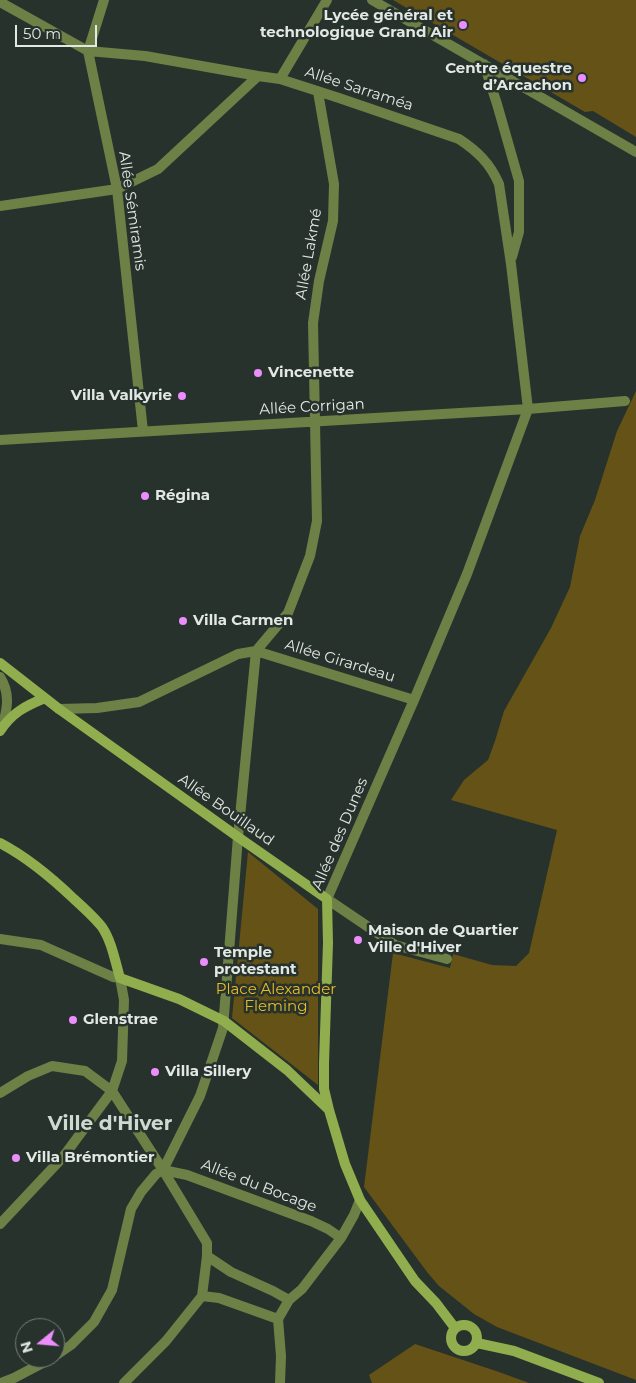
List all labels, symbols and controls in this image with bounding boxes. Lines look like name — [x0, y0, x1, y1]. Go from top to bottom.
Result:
place label: Lycée général et technologique Grand Air — [260, 7, 453, 42]
scale bar — [18, 15, 100, 47]
marker: Lycée général et technologique Grand Air — [457, 19, 469, 31]
text: 50 m — [23, 24, 61, 43]
place label: Centre équestre d’Arcachon — [445, 60, 572, 95]
street label: Allée Sarraméa — [303, 63, 415, 115]
marker: Centre équestre d’Arcachon — [576, 72, 588, 84]
street label: Allée Sémiramis — [115, 150, 149, 272]
street label: Allée Lakmé — [292, 207, 326, 301]
place label: Vincenette — [268, 364, 354, 382]
marker: Vincenette — [252, 367, 264, 379]
place label: Villa Valkyrie — [71, 387, 172, 405]
marker: Villa Valkyrie — [176, 390, 188, 402]
street label: Allée Corrigan — [259, 395, 365, 419]
place label: Régina — [155, 487, 210, 505]
marker: Régina — [139, 490, 151, 502]
place label: Villa Carmen — [193, 612, 293, 630]
marker: Villa Carmen — [177, 615, 189, 627]
street label: Allée Girardeau — [283, 636, 397, 686]
street label: Allée Bouillaud — [175, 770, 277, 850]
street label: Allée des Dunes — [308, 775, 372, 893]
place label: Maison de Quartier Ville d'Hiver — [368, 922, 518, 957]
marker: Maison de Quartier Ville d'Hiver — [352, 934, 364, 946]
place label: Temple protestant — [214, 944, 297, 979]
marker: Temple protestant — [198, 956, 210, 968]
park label: Place Alexander Fleming — [216, 981, 336, 1016]
place label: Glenstrae — [83, 1011, 158, 1029]
marker: Glenstrae — [67, 1014, 79, 1026]
place label: Villa Sillery — [165, 1063, 251, 1081]
marker: Villa Sillery — [149, 1066, 161, 1078]
district label: Ville d'Hiver — [48, 1112, 172, 1136]
place label: Villa Brémontier — [26, 1149, 154, 1167]
marker: Villa Brémontier — [10, 1152, 22, 1164]
street label: Allée du Bocage — [199, 1156, 319, 1216]
north arrow — [15, 1318, 65, 1368]
text: N — [16, 1339, 37, 1355]

